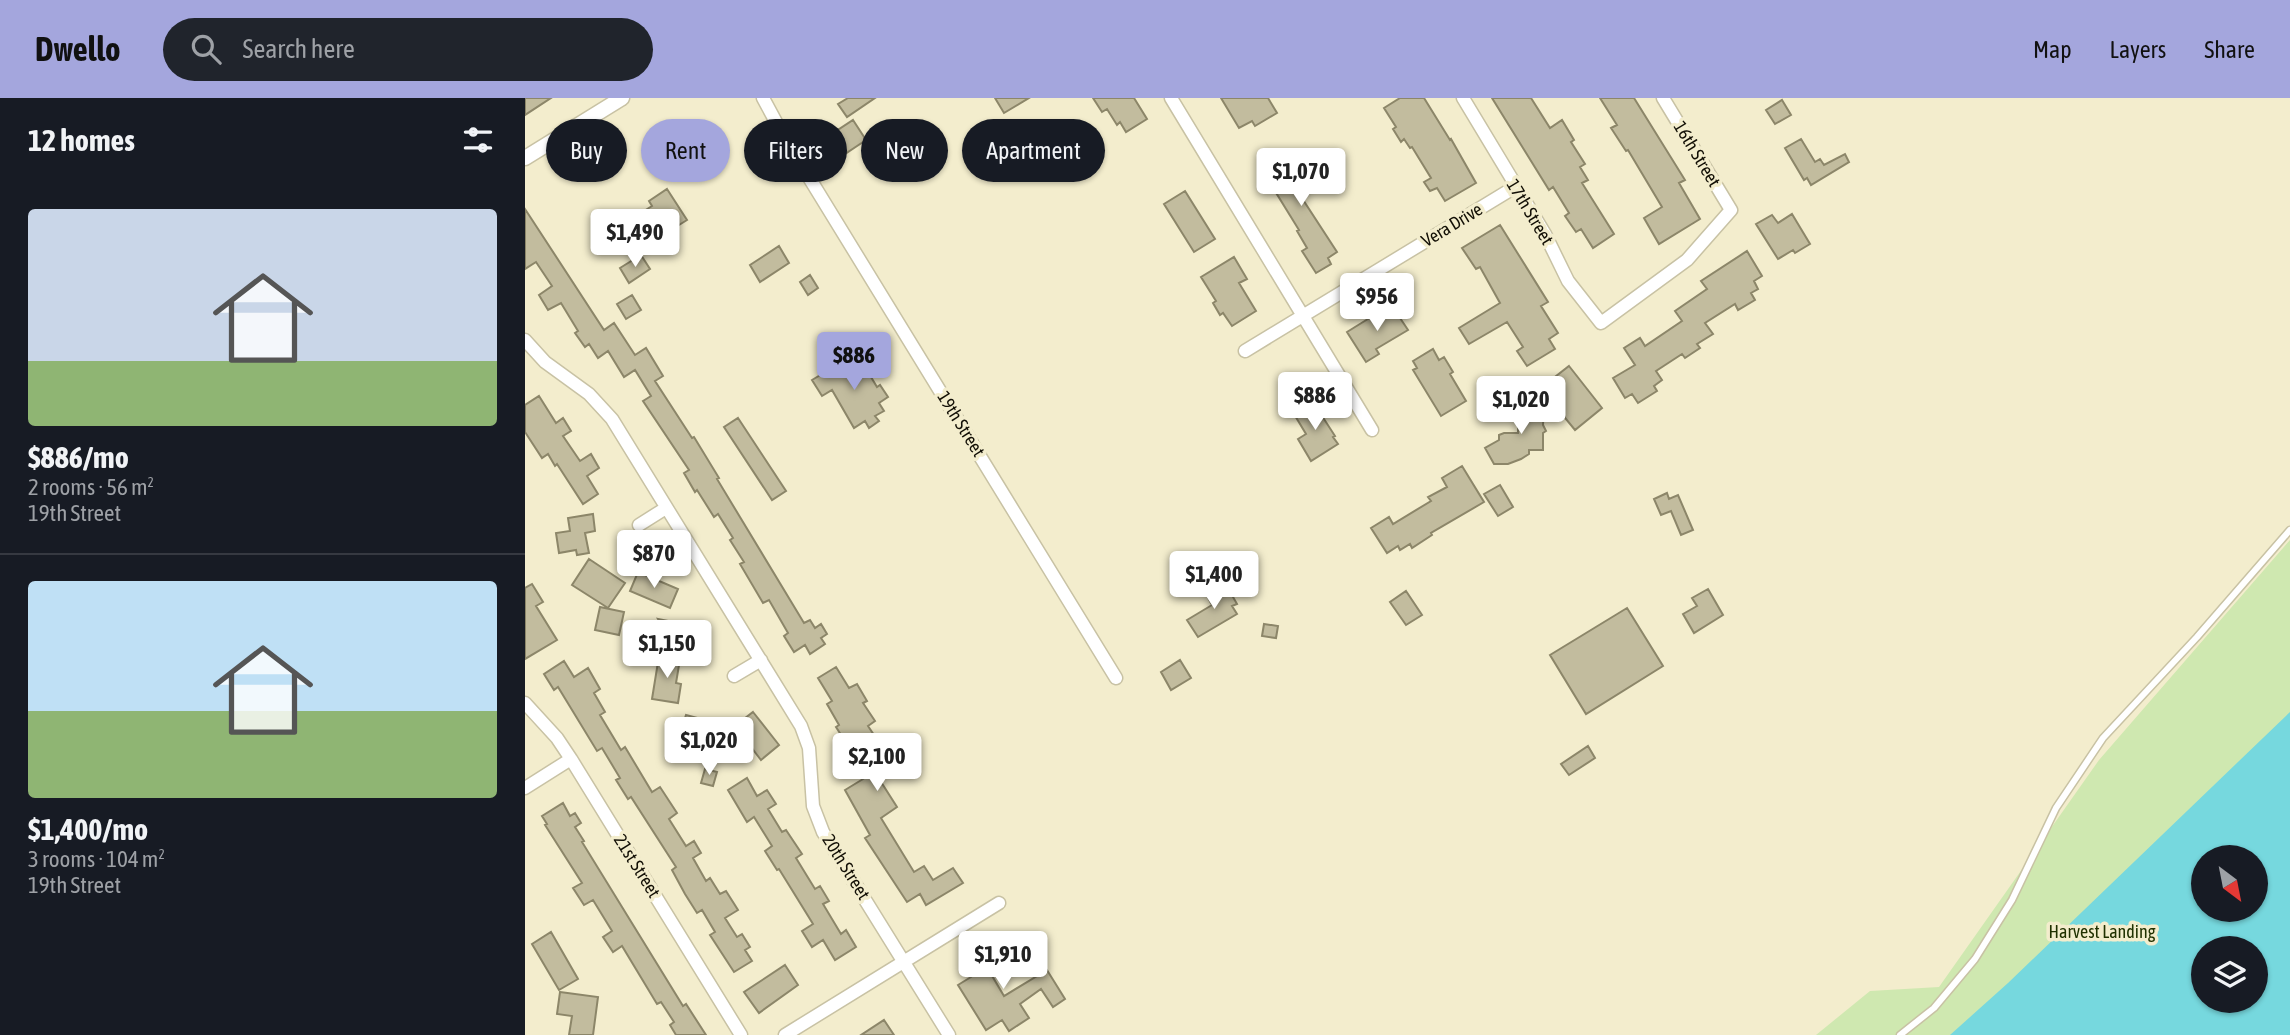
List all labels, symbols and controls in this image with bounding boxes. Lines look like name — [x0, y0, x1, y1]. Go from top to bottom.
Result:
search box — [163, 18, 653, 81]
text: Dwello — [35, 30, 121, 68]
icon: search — [187, 30, 225, 68]
text: Search here — [243, 34, 355, 64]
text: Map — [2033, 36, 2072, 63]
text: Layers — [2110, 36, 2166, 63]
text: Share — [2204, 36, 2255, 63]
street label: 16th Street — [1670, 117, 1725, 190]
chip: Buy — [546, 119, 627, 182]
chip: Rent — [641, 119, 730, 182]
chip: Filters — [744, 119, 847, 182]
chip: New — [861, 119, 948, 182]
chip: Apartment — [962, 119, 1105, 182]
icon: filters — [459, 121, 497, 159]
text: 12 homes — [28, 123, 135, 157]
pin: $1,070 — [1244, 148, 1358, 208]
text: $1,070 — [1273, 158, 1330, 184]
street label: 17th Street — [1503, 175, 1558, 248]
street label: Vera Drive — [1418, 198, 1486, 251]
pin: $1,490 — [578, 209, 692, 269]
text: $1,490 — [607, 219, 664, 245]
icon: home — [200, 255, 326, 381]
pin: $956 — [1336, 274, 1418, 333]
text: $956 — [1356, 283, 1398, 309]
pin: $886 — [813, 332, 895, 392]
text: $886 — [833, 342, 875, 368]
pin: $886 — [1274, 372, 1356, 432]
pin: $1,020 — [1464, 376, 1578, 436]
text: $886 — [1294, 382, 1336, 408]
text: $1,020 — [1493, 386, 1550, 412]
street label: 19th Street — [933, 387, 990, 460]
text: $886/mo — [28, 440, 129, 474]
text: 2 rooms · 56 m² — [28, 474, 154, 500]
text: 19th Street — [28, 500, 121, 526]
pin: $870 — [613, 531, 695, 590]
text: $870 — [633, 540, 675, 566]
pin: $1,400 — [1157, 552, 1271, 611]
text: $1,400 — [1186, 561, 1243, 587]
pin: $1,150 — [610, 620, 724, 680]
icon: home — [200, 627, 326, 753]
text: $1,150 — [639, 630, 696, 656]
pin: $1,020 — [652, 718, 766, 777]
text: $1,020 — [681, 727, 738, 753]
pin: $2,100 — [820, 734, 934, 793]
text: $2,100 — [849, 743, 906, 769]
text: $1,400/mo — [28, 812, 148, 846]
street label: 21st Street — [610, 830, 665, 901]
street label: 20th Street — [818, 830, 875, 903]
north arrow — [2191, 845, 2268, 922]
map controls — [2191, 845, 2268, 1013]
text: 3 rooms · 104 m² — [28, 846, 165, 872]
text: 19th Street — [28, 872, 121, 898]
park label: Harvest Landing — [2049, 921, 2156, 942]
pin: $1,910 — [946, 932, 1060, 991]
button: layers — [2191, 936, 2268, 1013]
text: $1,910 — [975, 941, 1032, 967]

